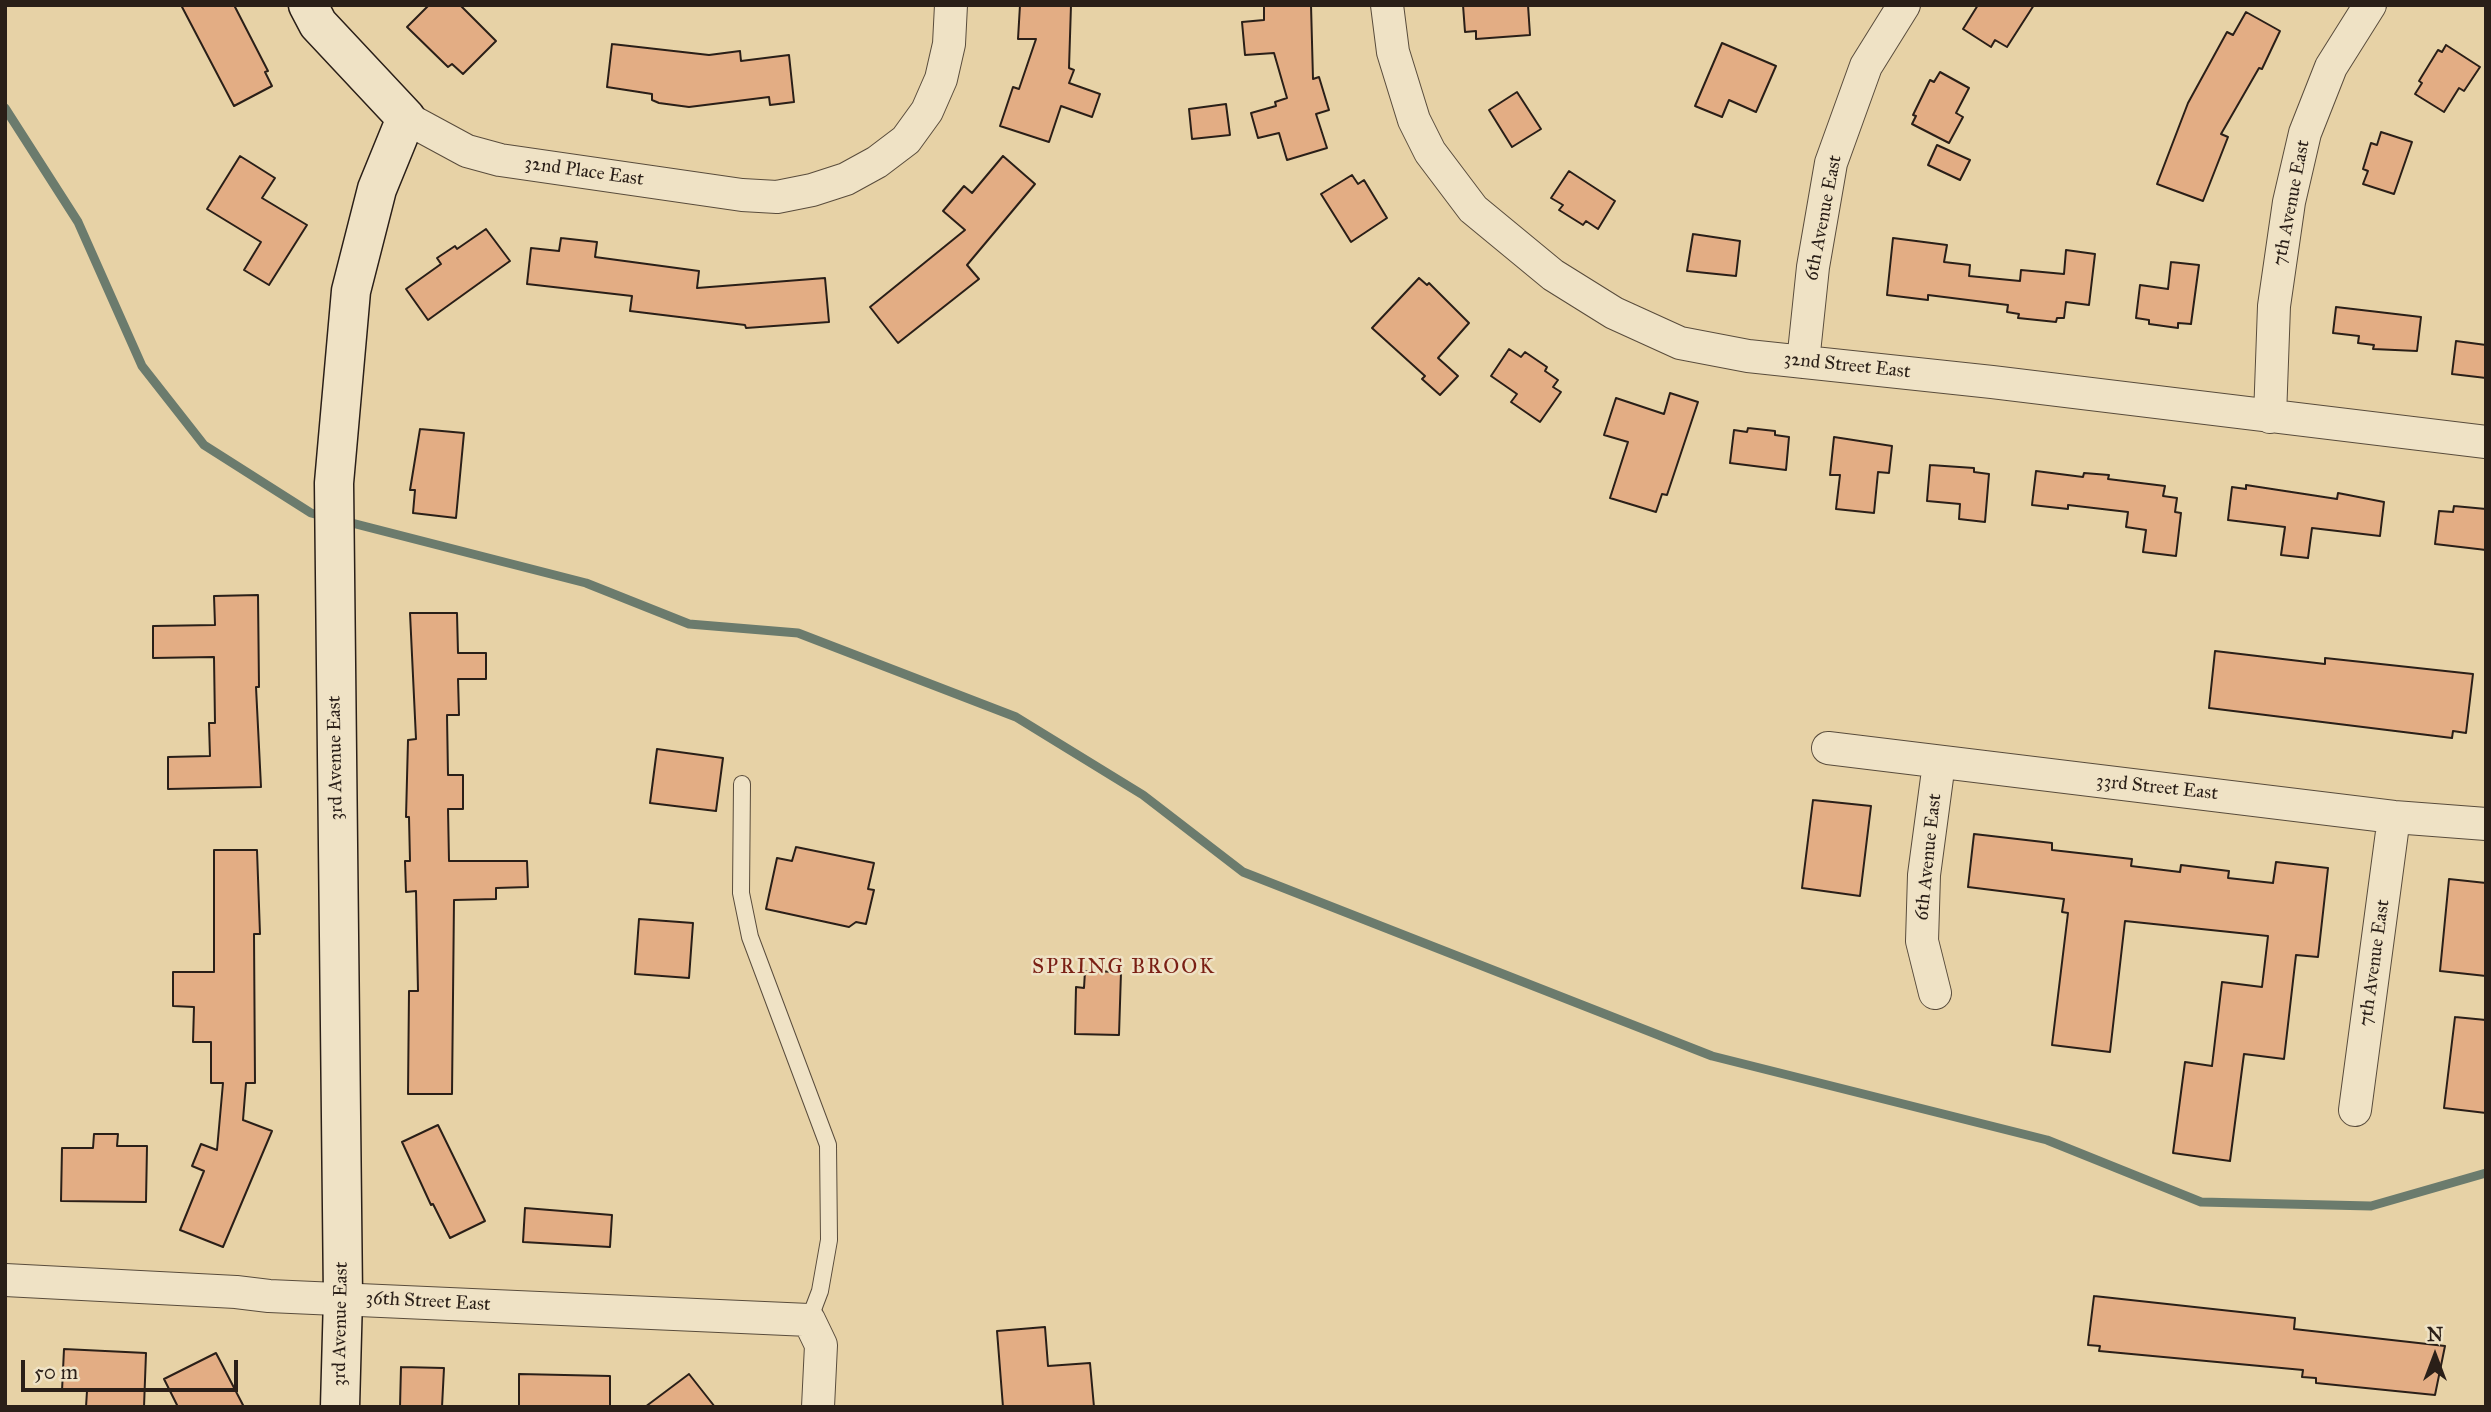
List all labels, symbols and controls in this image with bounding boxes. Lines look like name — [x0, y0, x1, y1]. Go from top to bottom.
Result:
street label: 7th Avenue East — [2269, 138, 2315, 268]
street label: 32nd Place East — [523, 152, 645, 192]
street label: 6th Avenue East — [1801, 153, 1847, 283]
street label: 32nd Street East — [1782, 348, 1912, 384]
street label: 3rd Avenue East — [324, 695, 348, 821]
street label: 33rd Street East — [2095, 770, 2219, 806]
street label: 6th Avenue East — [1911, 792, 1947, 922]
street label: 7th Avenue East — [2355, 898, 2395, 1028]
district label: SPRING BROOK — [1033, 955, 1215, 981]
street label: 3rd Avenue East — [329, 1261, 353, 1387]
street label: 36th Street East — [365, 1287, 491, 1317]
north arrow — [2400, 1321, 2470, 1391]
text: N — [2427, 1323, 2443, 1346]
scale bar — [24, 1346, 242, 1390]
text: 50 m — [34, 1359, 78, 1385]

